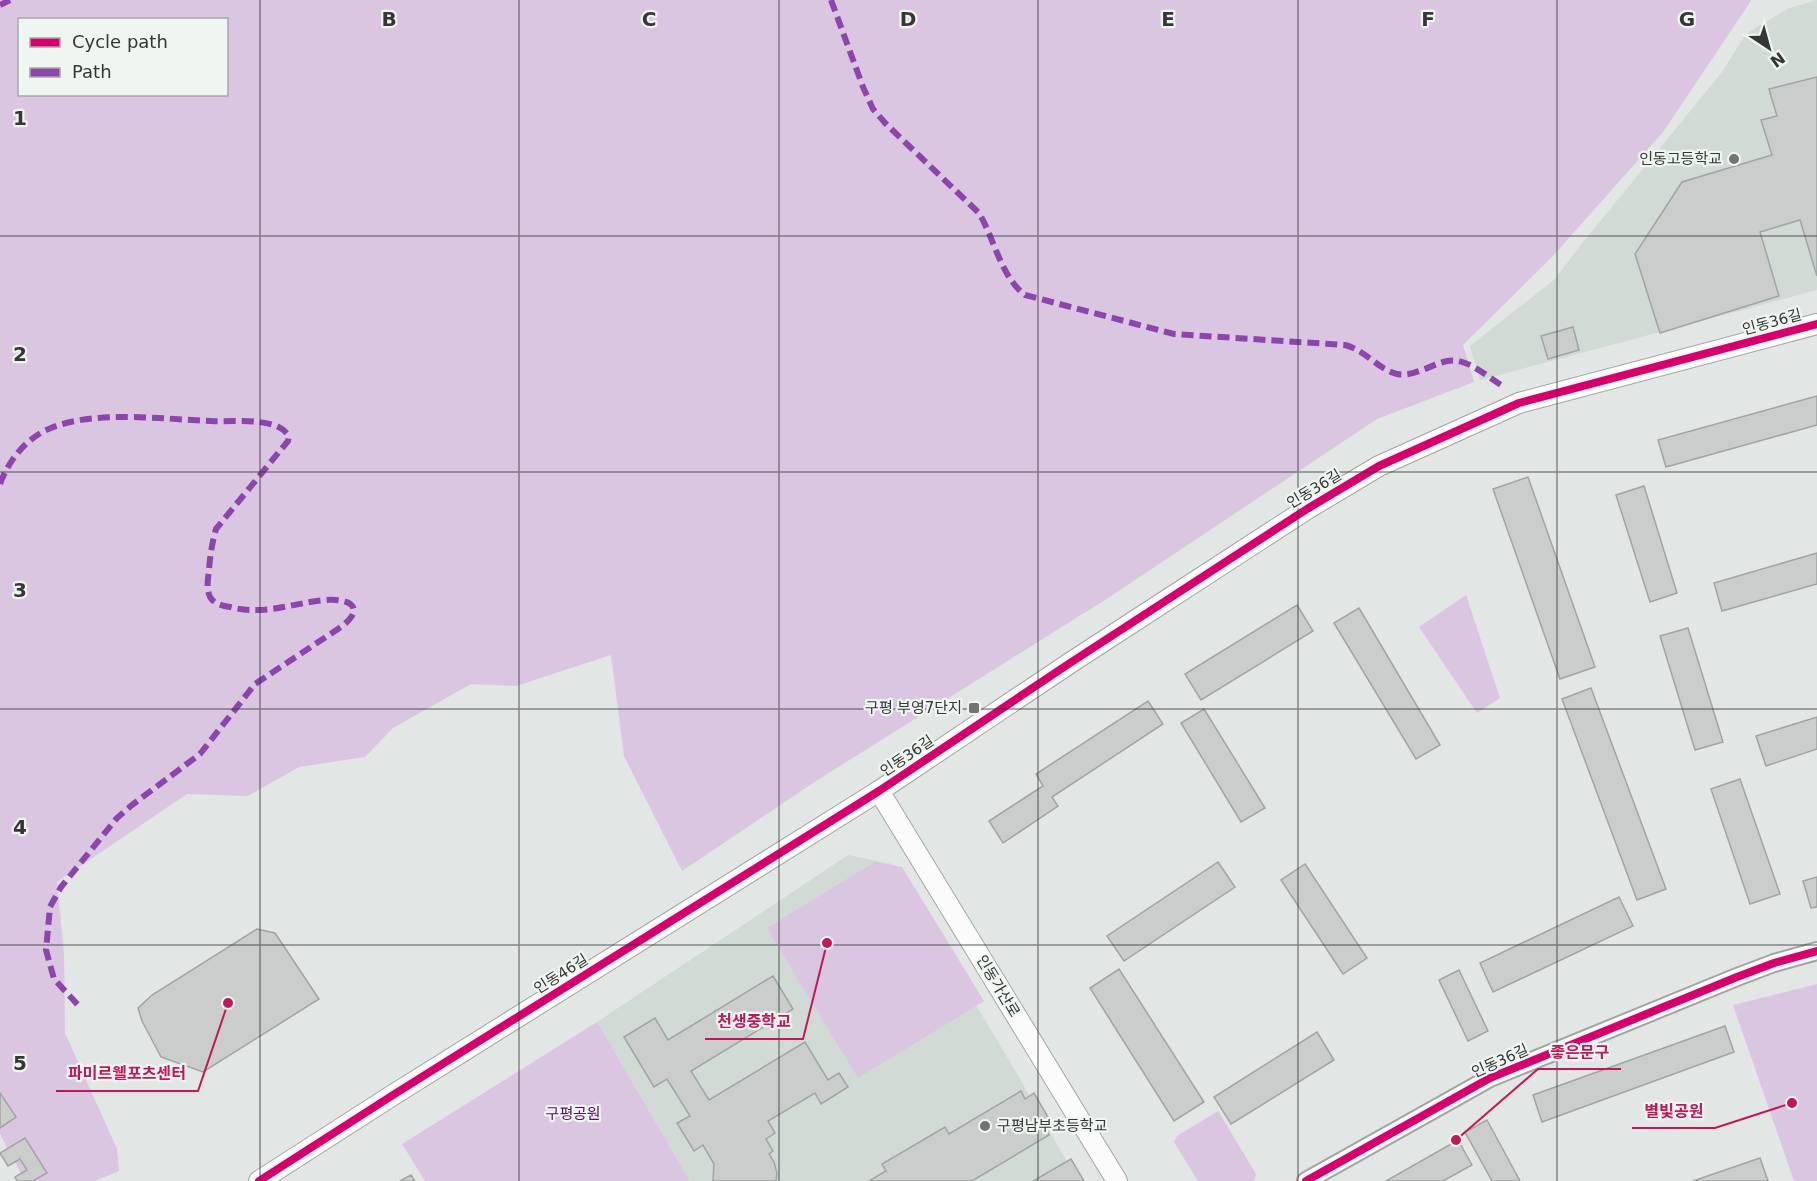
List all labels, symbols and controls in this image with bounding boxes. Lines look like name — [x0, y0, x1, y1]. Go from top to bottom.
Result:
text: B — [381, 7, 397, 31]
text: C — [642, 7, 656, 31]
text: D — [900, 7, 916, 31]
text: E — [1161, 7, 1175, 31]
text: F — [1421, 7, 1435, 31]
text: G — [1679, 7, 1695, 31]
legend — [18, 18, 228, 96]
north arrow — [1739, 18, 1799, 78]
text: Cycle path — [72, 31, 168, 52]
text: N — [1767, 48, 1789, 71]
text: Path — [72, 61, 112, 82]
text: 1 — [13, 106, 27, 130]
place label: 인동고등학교 — [1639, 150, 1722, 168]
marker: 인동고등학교 — [1727, 152, 1741, 166]
street label: 인동36길 — [1740, 305, 1804, 339]
text: 2 — [13, 342, 27, 366]
street label: 인동36길 — [1283, 466, 1345, 512]
text: 3 — [13, 578, 27, 602]
place label: 구평 부영7단지 — [865, 699, 962, 717]
marker: 구평 부영7단지 — [967, 701, 981, 715]
street label: 인동36길 — [877, 732, 937, 780]
text: 4 — [13, 815, 27, 839]
street label: 인동46길 — [531, 950, 591, 998]
street label: 인동가산로 — [973, 952, 1023, 1020]
callout: 천생중학교 — [705, 1005, 803, 1039]
text: 천생중학교 — [717, 1012, 791, 1031]
callout: 좋은문구 — [1538, 1035, 1621, 1069]
street label: 인동36길 — [1469, 1040, 1531, 1082]
text: 좋은문구 — [1551, 1043, 1609, 1062]
text: 5 — [13, 1051, 27, 1075]
callout: 파미르웰포츠센터 — [56, 1057, 198, 1091]
text: 파미르웰포츠센터 — [68, 1064, 186, 1083]
callout: 별빛공원 — [1632, 1094, 1715, 1128]
text: 별빛공원 — [1645, 1102, 1703, 1121]
park label: 구평공원 — [545, 1105, 601, 1123]
place label: 구평남부초등학교 — [997, 1117, 1107, 1135]
marker: 구평남부초등학교 — [978, 1119, 992, 1133]

